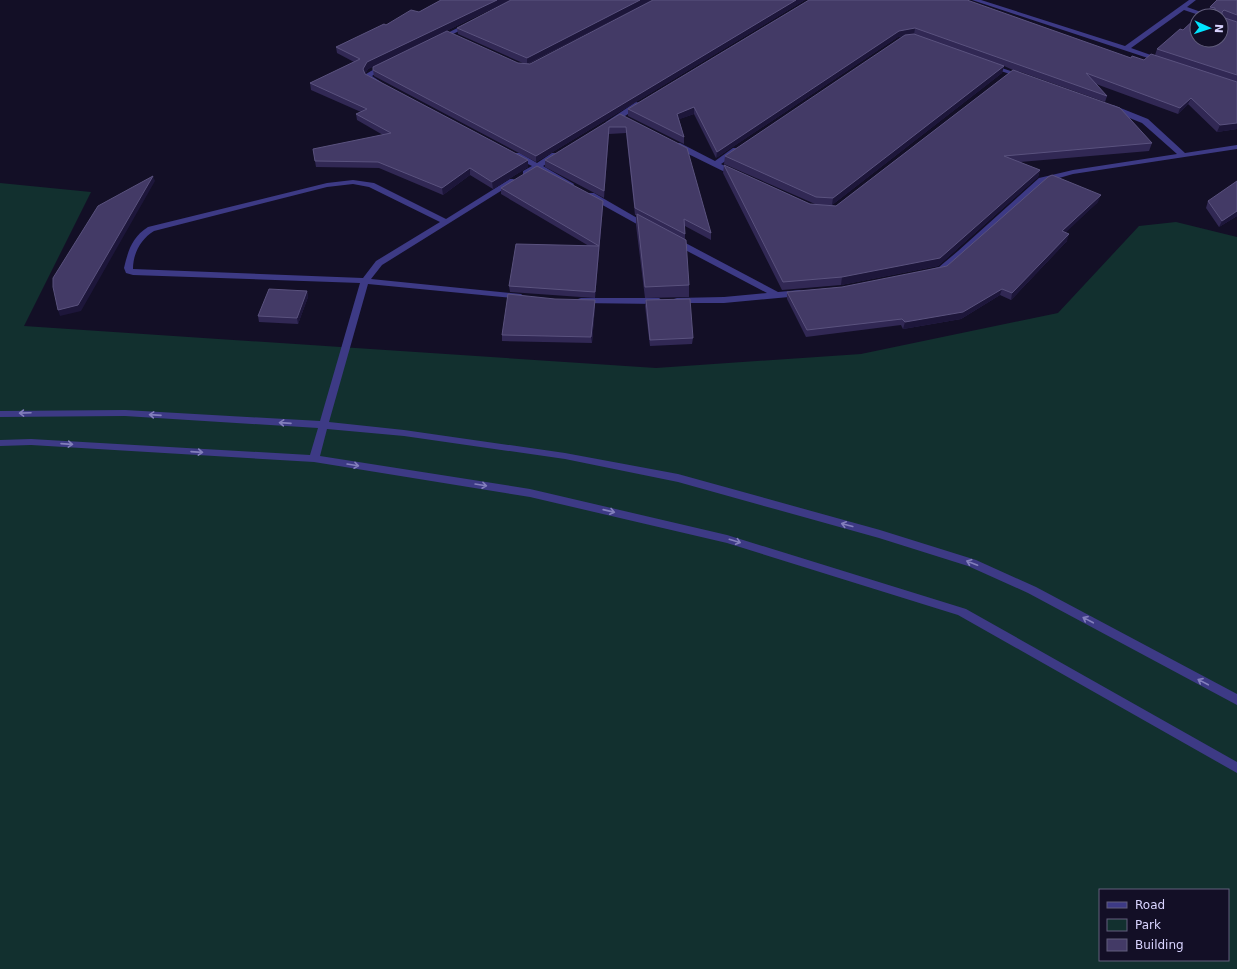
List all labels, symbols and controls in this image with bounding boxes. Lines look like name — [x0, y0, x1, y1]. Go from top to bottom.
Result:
north arrow — [1189, 8, 1229, 48]
text: N — [1212, 24, 1225, 33]
one-way arrow — [19, 409, 32, 417]
one-way arrow — [149, 412, 162, 419]
one-way arrow — [279, 419, 292, 427]
one-way arrow — [60, 440, 73, 448]
one-way arrow — [190, 448, 203, 455]
one-way arrow — [346, 461, 359, 469]
one-way arrow — [474, 481, 487, 489]
one-way arrow — [602, 508, 615, 515]
one-way arrow — [841, 521, 854, 528]
one-way arrow — [728, 538, 741, 545]
one-way arrow — [966, 559, 978, 567]
one-way arrow — [1082, 616, 1094, 624]
one-way arrow — [1197, 678, 1209, 685]
legend — [1099, 889, 1229, 961]
text: Road — [1135, 898, 1165, 912]
text: Park — [1135, 918, 1161, 932]
text: Building — [1135, 938, 1184, 952]

